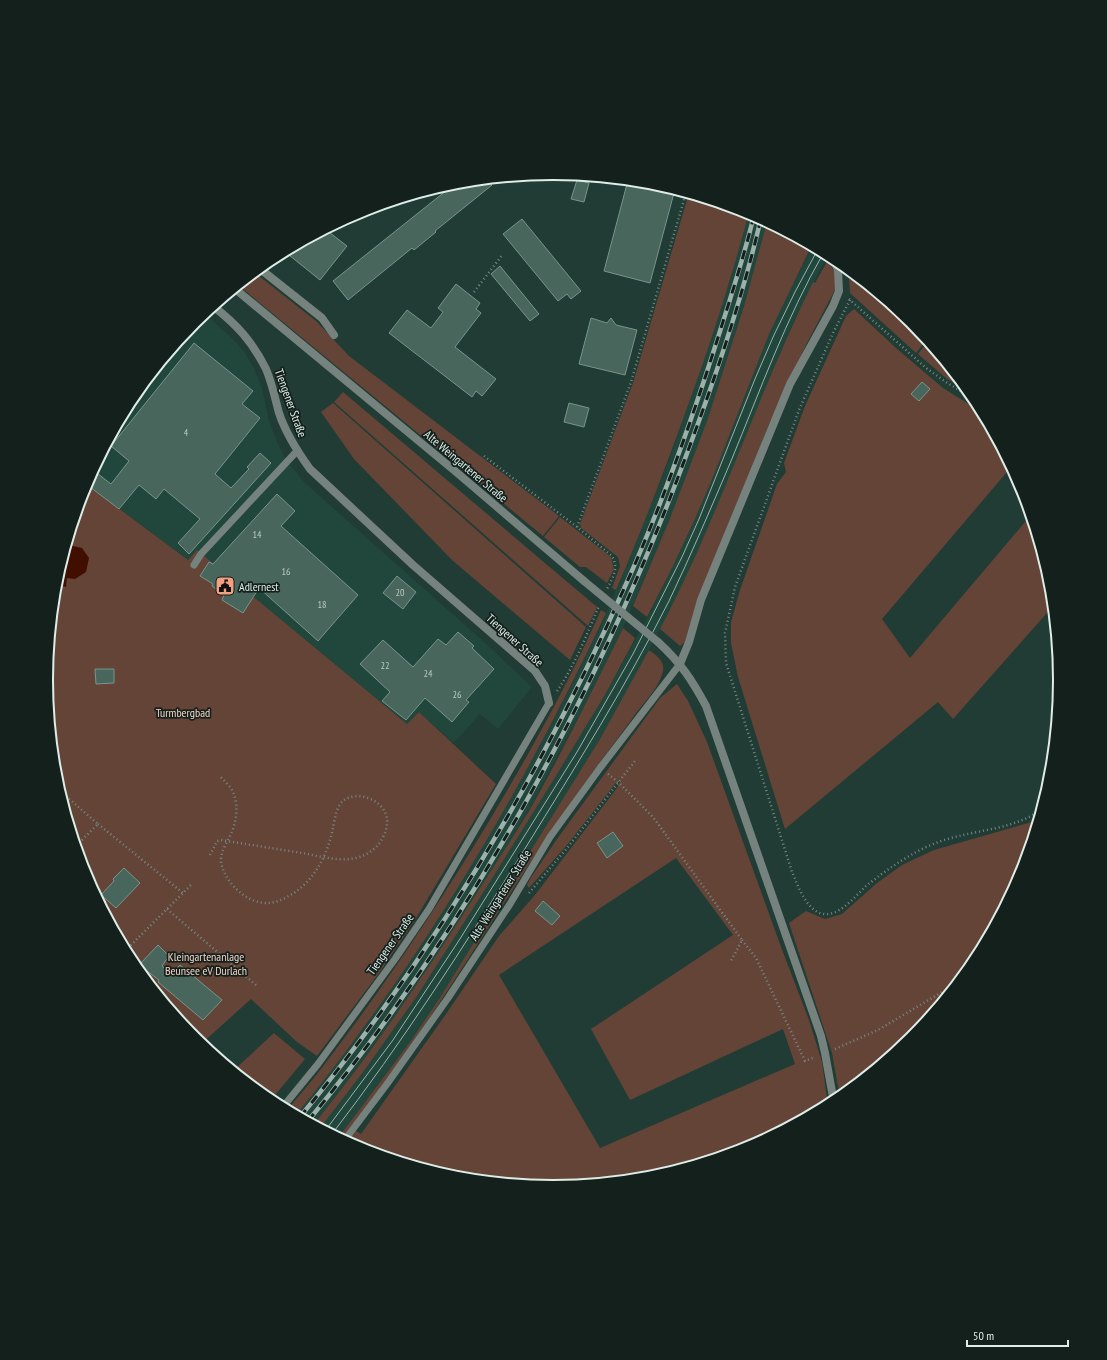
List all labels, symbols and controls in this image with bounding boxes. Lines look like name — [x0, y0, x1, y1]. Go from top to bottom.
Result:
street label: Tiengener Straße — [272, 367, 310, 439]
house number: 4 — [184, 426, 189, 439]
street label: Alte Weingartener Straße — [421, 427, 511, 505]
house number: 14 — [253, 528, 262, 541]
house number: 16 — [282, 565, 291, 578]
public building icon: Adlernest — [214, 575, 236, 597]
place label: Adlernest — [239, 579, 279, 594]
house number: 20 — [396, 586, 405, 599]
house number: 18 — [318, 598, 327, 611]
street label: Tiengener Straße — [483, 610, 547, 670]
house number: 22 — [381, 659, 390, 672]
house number: 24 — [424, 667, 433, 680]
house number: 26 — [453, 688, 462, 701]
park label: Turmbergbad — [156, 705, 210, 720]
street label: Alte Weingartener Straße — [466, 847, 534, 943]
street label: Tiengener Straße — [363, 910, 417, 978]
park label: Kleingartenanlage Beunsee eV Durlach — [165, 949, 247, 978]
scale bar — [967, 1322, 1068, 1348]
text: 50 m — [973, 1328, 994, 1343]

